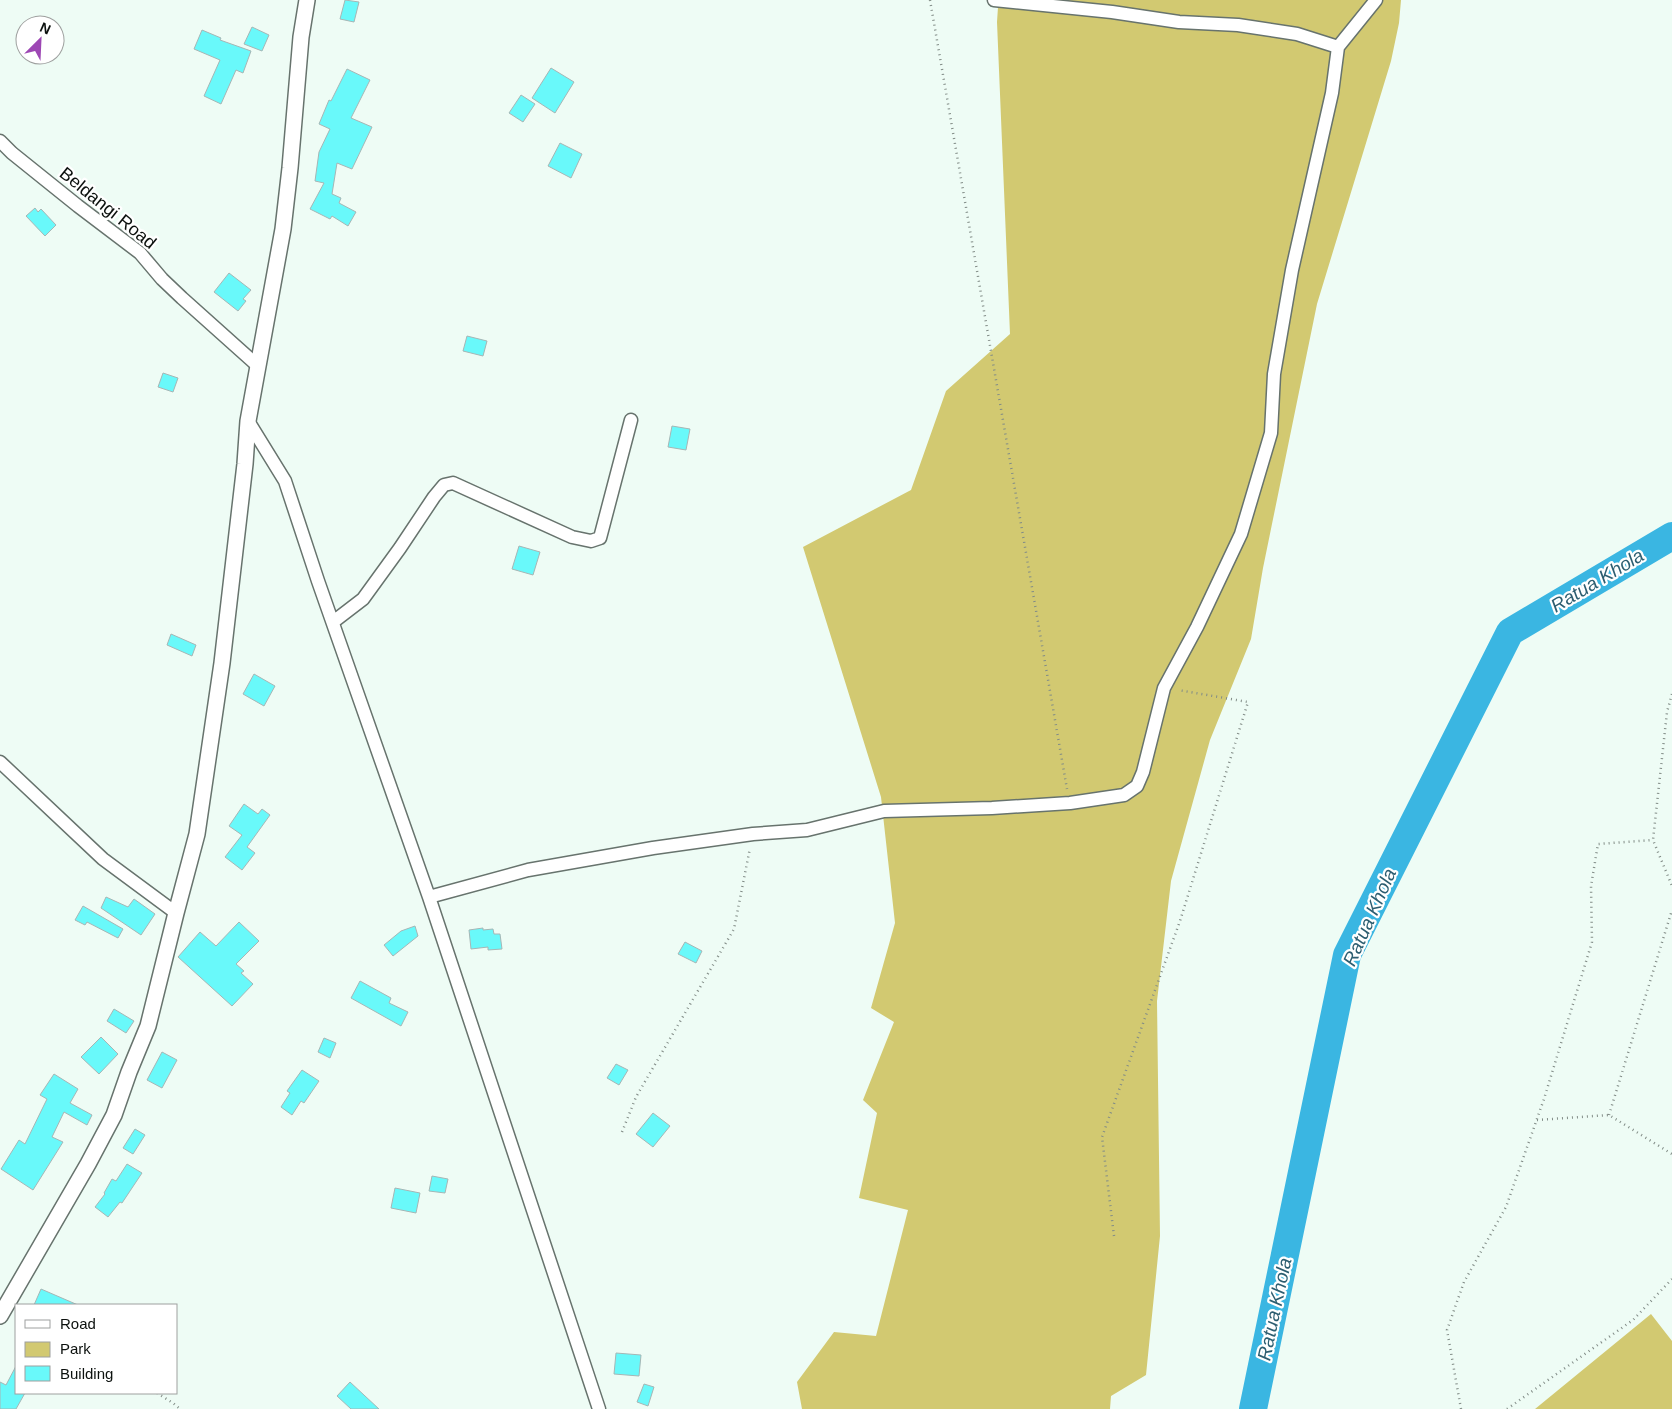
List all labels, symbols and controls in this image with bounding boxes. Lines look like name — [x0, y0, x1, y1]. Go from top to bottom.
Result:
north arrow — [15, 15, 65, 65]
text: N — [37, 19, 53, 37]
street label: Beldangi Road — [56, 163, 160, 253]
water label: Ratua Khola — [1547, 544, 1647, 616]
water label: Ratua Khola — [1339, 865, 1400, 969]
water label: Ratua Khola — [1253, 1256, 1296, 1362]
legend — [15, 1304, 178, 1394]
text: Road — [60, 1315, 96, 1332]
text: Park — [60, 1340, 91, 1357]
text: Building — [60, 1365, 113, 1382]

